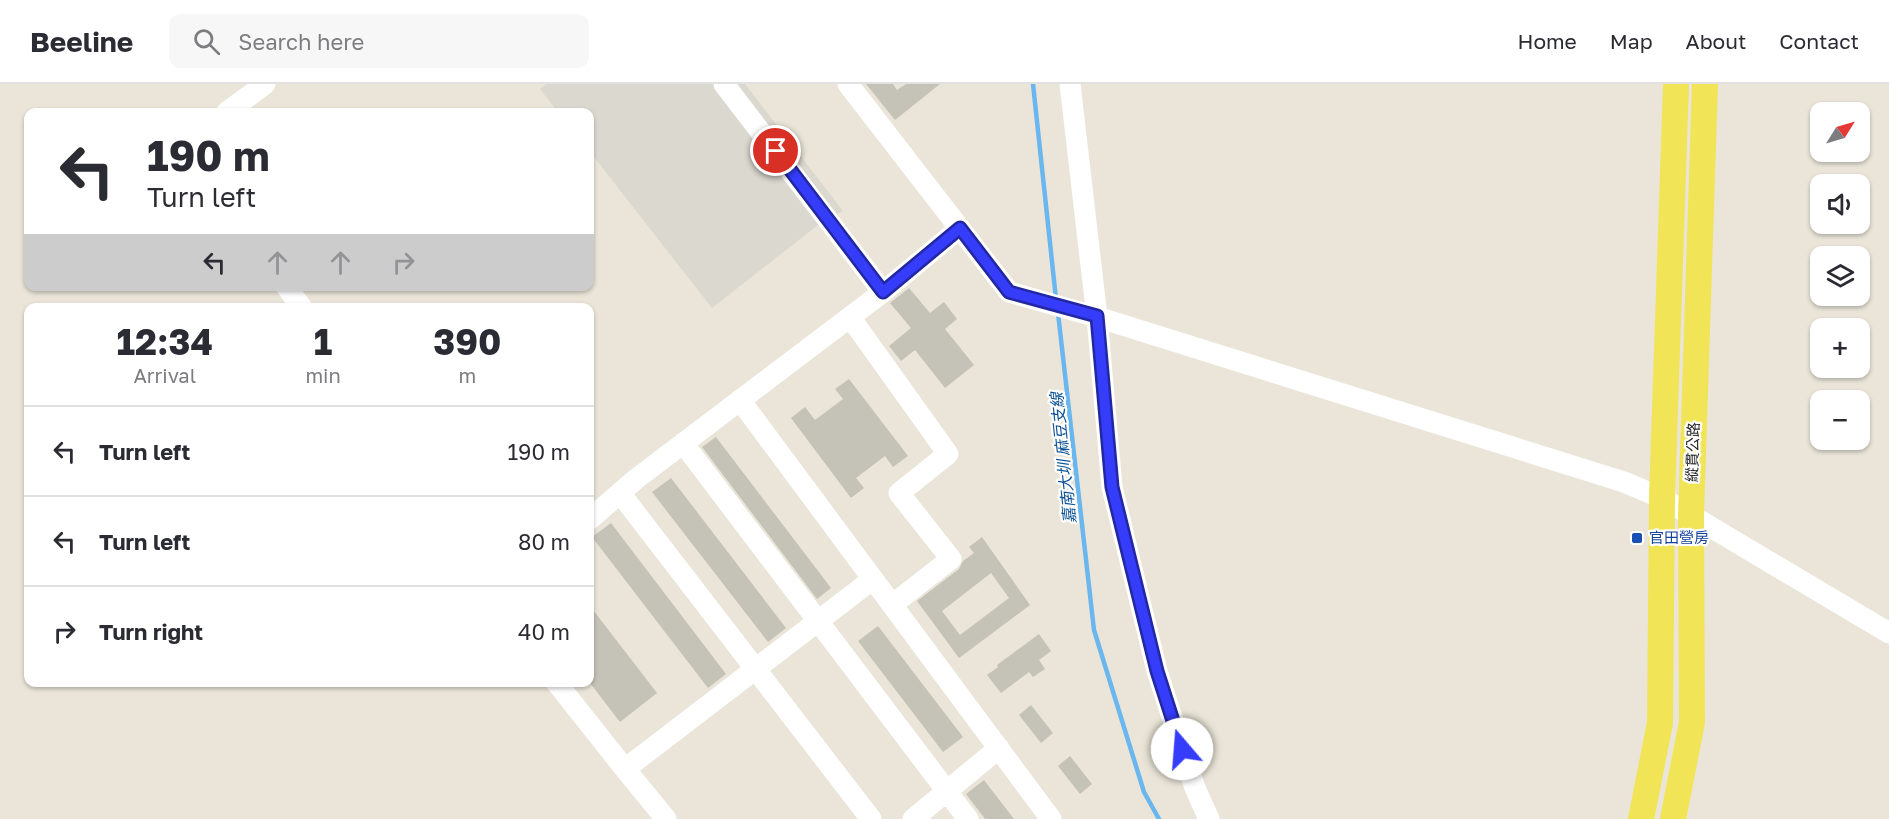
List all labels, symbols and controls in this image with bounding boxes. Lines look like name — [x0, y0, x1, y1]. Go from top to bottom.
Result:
search box — [169, 14, 589, 68]
text: Beeline — [30, 25, 133, 58]
icon: search — [190, 25, 223, 58]
text: Search here — [238, 28, 364, 55]
text: Home — [1517, 28, 1577, 54]
text: Map — [1610, 28, 1653, 54]
text: About — [1686, 28, 1746, 54]
text: Contact — [1779, 28, 1859, 54]
north arrow — [1810, 102, 1870, 162]
map controls — [1810, 102, 1870, 450]
pin — [750, 125, 801, 176]
text: 190 m — [147, 130, 270, 180]
icon: left — [48, 132, 126, 210]
icon: arrive — [759, 134, 792, 167]
button: sound — [1810, 174, 1870, 234]
text: Turn left — [147, 181, 256, 213]
icon: left — [198, 246, 231, 279]
icon: ahead — [261, 246, 294, 279]
icon: ahead — [324, 246, 357, 279]
icon: right — [387, 246, 420, 279]
button: layers — [1810, 246, 1870, 306]
button: + — [1810, 318, 1870, 378]
text: 12:34 — [116, 320, 213, 363]
text: 1 — [314, 320, 332, 363]
text: 390 — [433, 320, 502, 363]
text: Arrival — [133, 363, 196, 387]
text: min — [305, 363, 341, 387]
text: m — [459, 363, 476, 387]
water label: 嘉南大圳 麻豆支線 — [1046, 389, 1080, 525]
button: − — [1810, 390, 1870, 450]
street label: 縱貫公路 — [1682, 422, 1702, 482]
icon: left — [48, 435, 81, 468]
text: Turn left — [99, 438, 190, 465]
text: 190 m — [507, 438, 570, 465]
icon: left — [48, 525, 81, 558]
text: Turn left — [99, 528, 190, 555]
text: 80 m — [518, 528, 570, 555]
place label: 官田營房 — [1649, 528, 1709, 546]
marker: 官田營房 — [1630, 531, 1644, 545]
icon: right — [48, 615, 81, 648]
text: Turn right — [99, 618, 203, 645]
text: 40 m — [518, 618, 570, 645]
position arrow — [1150, 717, 1214, 781]

